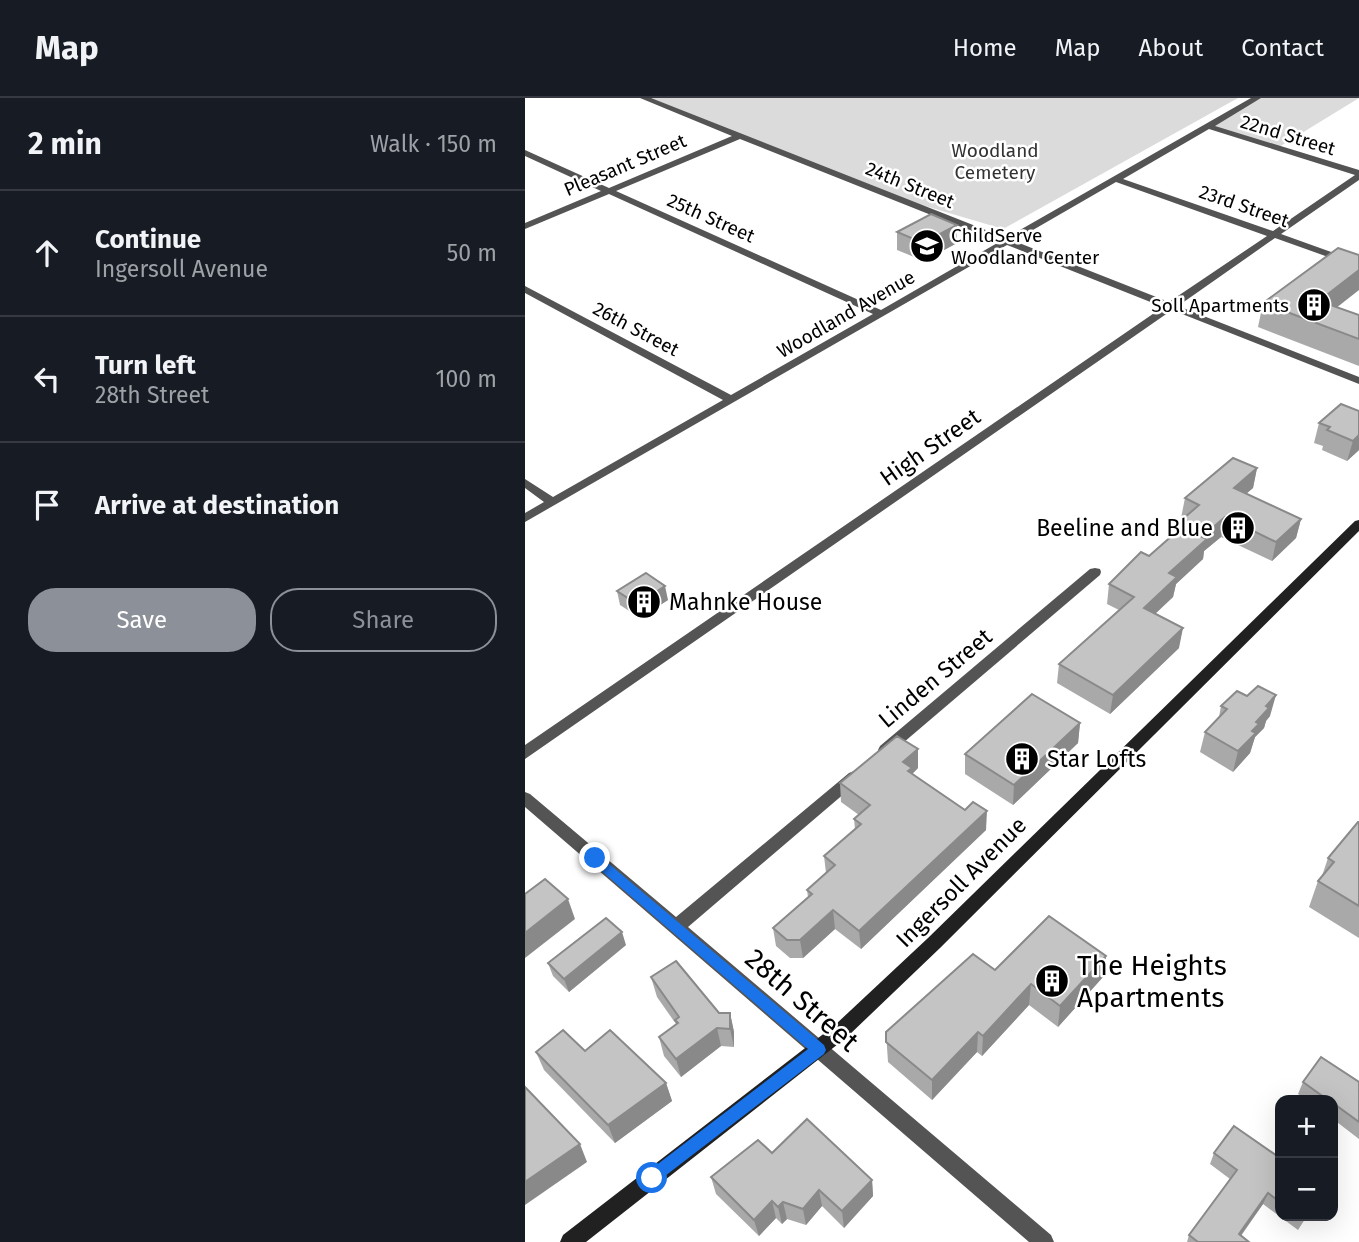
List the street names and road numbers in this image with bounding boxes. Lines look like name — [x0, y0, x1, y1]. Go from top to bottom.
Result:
street label: 22nd Street — [1238, 110, 1338, 160]
street label: Pleasant Street — [561, 129, 690, 201]
street label: 24th Street — [862, 157, 958, 213]
street label: 23rd Street — [1196, 180, 1292, 232]
street label: 25th Street — [664, 189, 758, 248]
street label: Woodland Avenue — [773, 265, 919, 363]
street label: 26th Street — [589, 297, 683, 361]
street label: High Street — [874, 402, 986, 492]
street label: Linden Street — [872, 622, 998, 734]
street label: Ingersoll Avenue — [890, 811, 1032, 953]
street label: 28th Street — [739, 942, 866, 1059]

